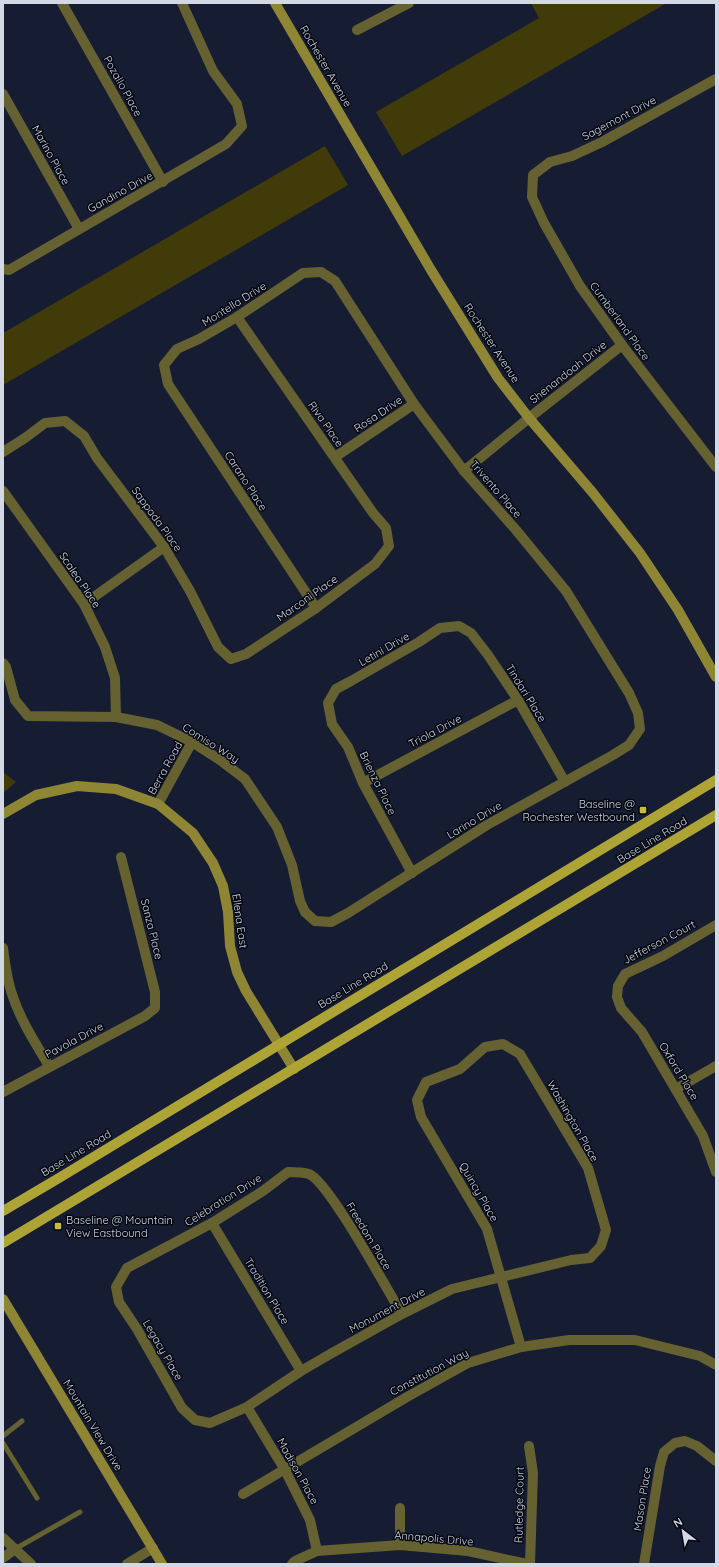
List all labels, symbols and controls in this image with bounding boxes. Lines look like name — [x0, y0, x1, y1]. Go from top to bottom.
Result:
street label: Rochester Avenue — [297, 23, 355, 109]
street label: Pozallo Place — [101, 53, 145, 119]
street label: Sagemont Drive — [580, 93, 658, 143]
street label: Marino Place — [29, 123, 73, 187]
street label: Gandino Drive — [85, 168, 155, 216]
street label: Montella Drive — [199, 279, 269, 329]
street label: Cumberland Place — [587, 279, 653, 363]
street label: Rochester Avenue — [461, 301, 523, 385]
street label: Shenandoah Drive — [527, 338, 609, 406]
street label: Rosa Drive — [351, 393, 405, 435]
street label: Riva Place — [305, 398, 347, 450]
street label: Carano Place — [222, 449, 270, 513]
street label: Trivento Place — [467, 457, 525, 521]
street label: Sappada Place — [129, 484, 185, 554]
street label: Scalea Place — [56, 549, 104, 611]
street label: Marconi Place — [274, 572, 340, 624]
street label: Letini Drive — [356, 629, 412, 669]
street label: Tindari Place — [503, 661, 549, 725]
street label: Triola Drive — [406, 711, 464, 751]
street label: Comiso Way — [180, 720, 242, 766]
street label: Berra Road — [145, 739, 185, 797]
street label: Brienza Place — [357, 749, 399, 817]
place label: Baseline @ Rochester Westbound — [522, 797, 635, 824]
street label: Larino Drive — [444, 798, 504, 842]
marker: Baseline @ Rochester Westbound — [638, 805, 648, 815]
street label: Base Line Road — [614, 814, 690, 866]
street label: Ellena East — [229, 893, 251, 950]
street label: Sanza Place — [138, 897, 166, 961]
street label: Jefferson Court — [620, 917, 698, 967]
street label: Base Line Road — [315, 959, 391, 1011]
street label: Pavola Drive — [42, 1019, 106, 1061]
street label: Oxford Place — [656, 1039, 702, 1103]
street label: Washington Place — [544, 1078, 602, 1164]
street label: Base Line Road — [38, 1127, 114, 1179]
street label: Quincy Place — [456, 1160, 502, 1224]
street label: Celebration Drive — [182, 1171, 264, 1229]
street label: Freedom Place — [343, 1200, 395, 1272]
place label: Baseline @ Mountain View Eastbound — [66, 1213, 173, 1240]
marker: Baseline @ Mountain View Eastbound — [53, 1221, 63, 1231]
street label: Tradition Place — [242, 1255, 292, 1327]
street label: Monument Drive — [347, 1284, 427, 1336]
street label: Legacy Place — [140, 1317, 186, 1383]
street label: Constitution Way — [387, 1345, 471, 1399]
street label: Mountain View Drive — [60, 1377, 126, 1473]
street label: Madison Place — [274, 1435, 322, 1507]
street label: Rutledge Court — [511, 1466, 527, 1543]
street label: Mason Place — [630, 1466, 654, 1532]
north arrow — [663, 1511, 703, 1551]
text: N — [671, 1514, 685, 1531]
street label: Annapolis Drive — [394, 1528, 474, 1548]

